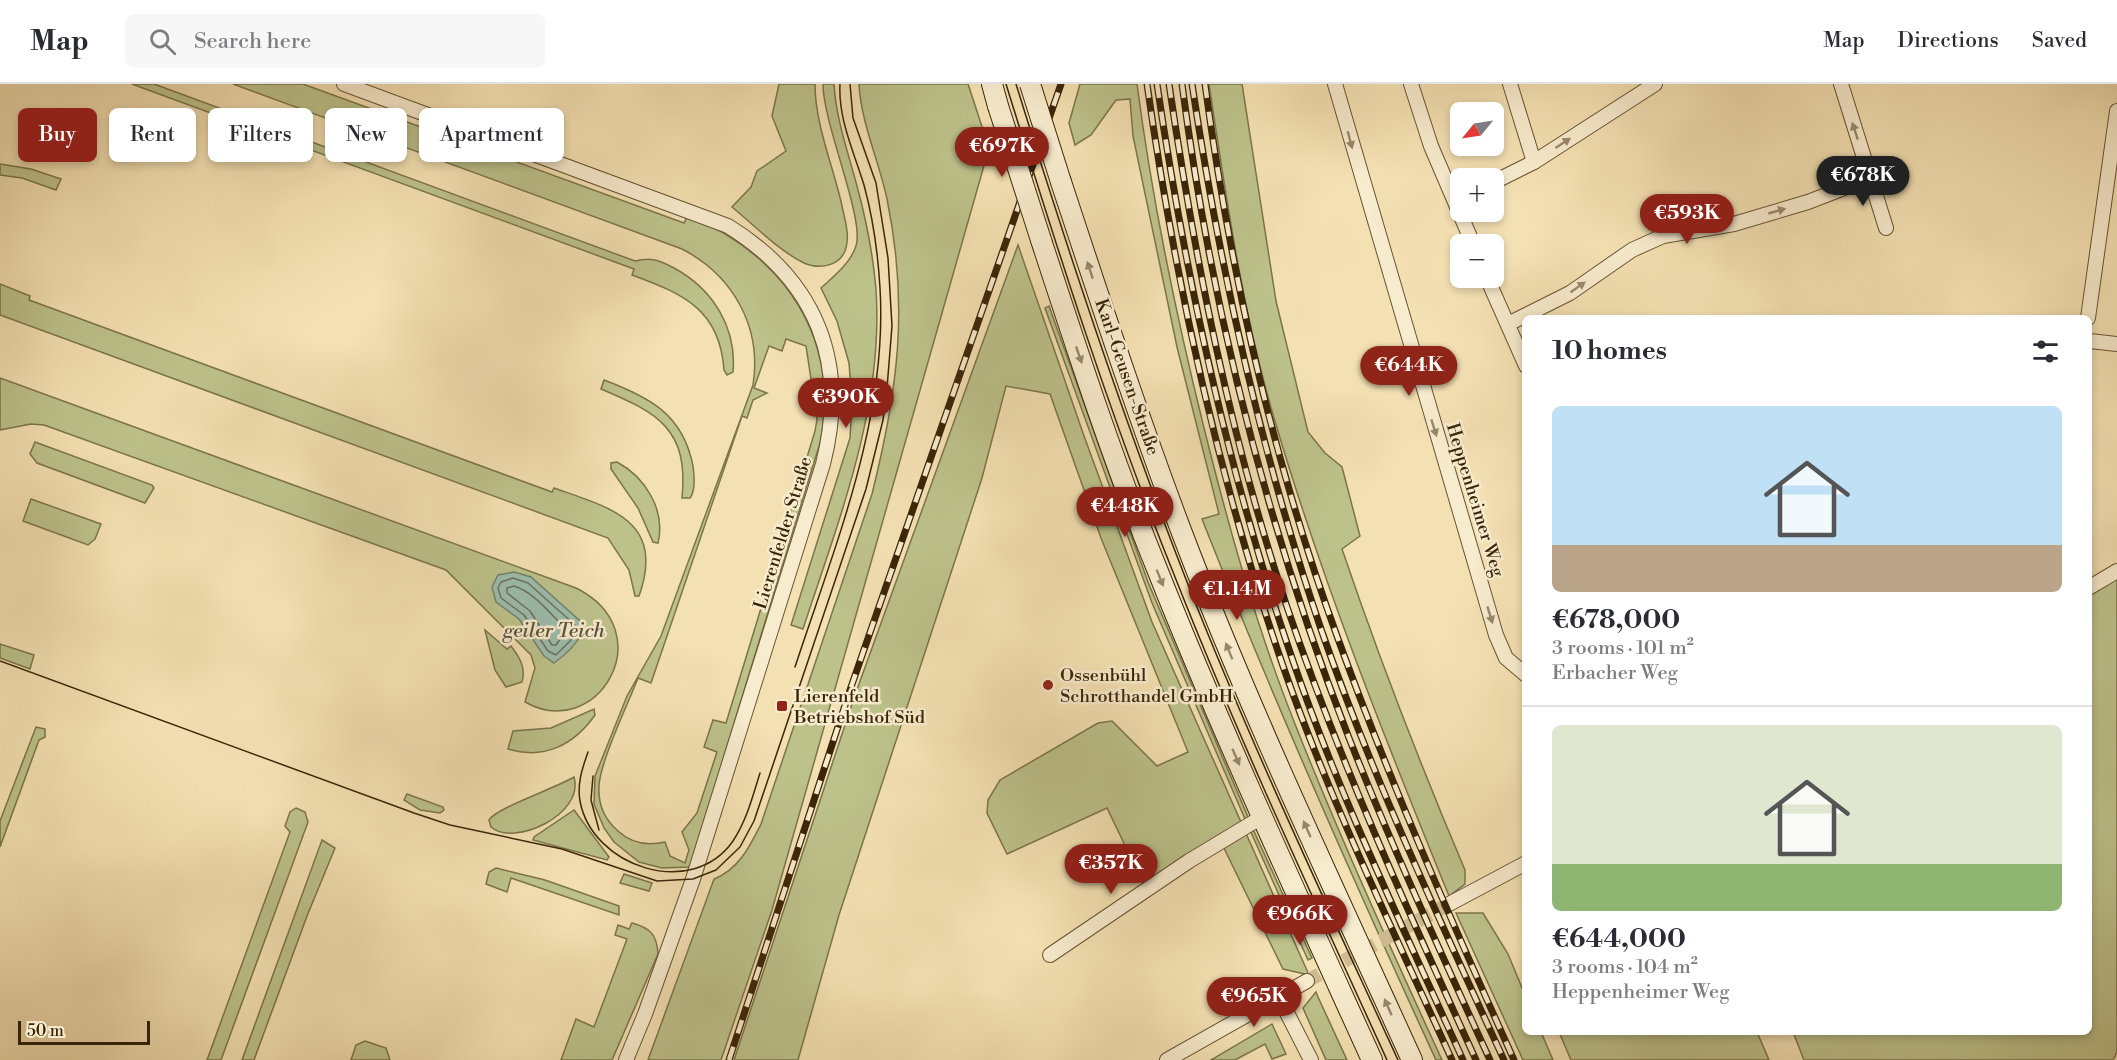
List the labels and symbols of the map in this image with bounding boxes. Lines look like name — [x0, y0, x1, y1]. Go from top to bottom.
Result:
north arrow — [1450, 102, 1504, 156]
one-way arrow — [1850, 122, 1859, 140]
pin: €697K — [960, 127, 1044, 178]
one-way arrow — [1346, 131, 1355, 149]
one-way arrow — [1555, 138, 1571, 149]
pin: €678K — [1821, 156, 1905, 207]
pin: €593K — [1645, 194, 1729, 245]
one-way arrow — [1768, 206, 1786, 215]
one-way arrow — [1085, 261, 1094, 279]
one-way arrow — [1570, 281, 1586, 293]
street label: Karl-Geusen-Straße — [1089, 296, 1165, 458]
one-way arrow — [1075, 346, 1084, 364]
pin: €644K — [1367, 346, 1451, 397]
pin: €390K — [804, 378, 888, 429]
one-way arrow — [1430, 419, 1439, 437]
street label: Heppenheimer Weg — [1441, 420, 1510, 580]
street label: Lierenfelder Straße — [749, 454, 817, 612]
pin: €448K — [1083, 487, 1167, 538]
one-way arrow — [1155, 569, 1165, 587]
pin: €1.14M — [1188, 570, 1286, 621]
one-way arrow — [1486, 606, 1495, 624]
water label: geiler Teich — [501, 619, 606, 644]
one-way arrow — [1224, 641, 1234, 659]
place label: Ossenbühl Schrotthandel GmbH — [1060, 664, 1234, 708]
marker: Ossenbühl Schrotthandel GmbH — [1041, 678, 1055, 692]
place label: Lierenfeld Betriebshof Süd — [793, 685, 926, 729]
marker: Lierenfeld Betriebshof Süd — [775, 699, 789, 713]
one-way arrow — [1231, 749, 1241, 767]
one-way arrow — [1302, 820, 1312, 838]
pin: €357K — [1069, 844, 1153, 895]
pin: €966K — [1258, 895, 1342, 946]
pin: €965K — [1212, 977, 1296, 1028]
one-way arrow — [1383, 998, 1392, 1015]
scale bar — [18, 1018, 150, 1046]

